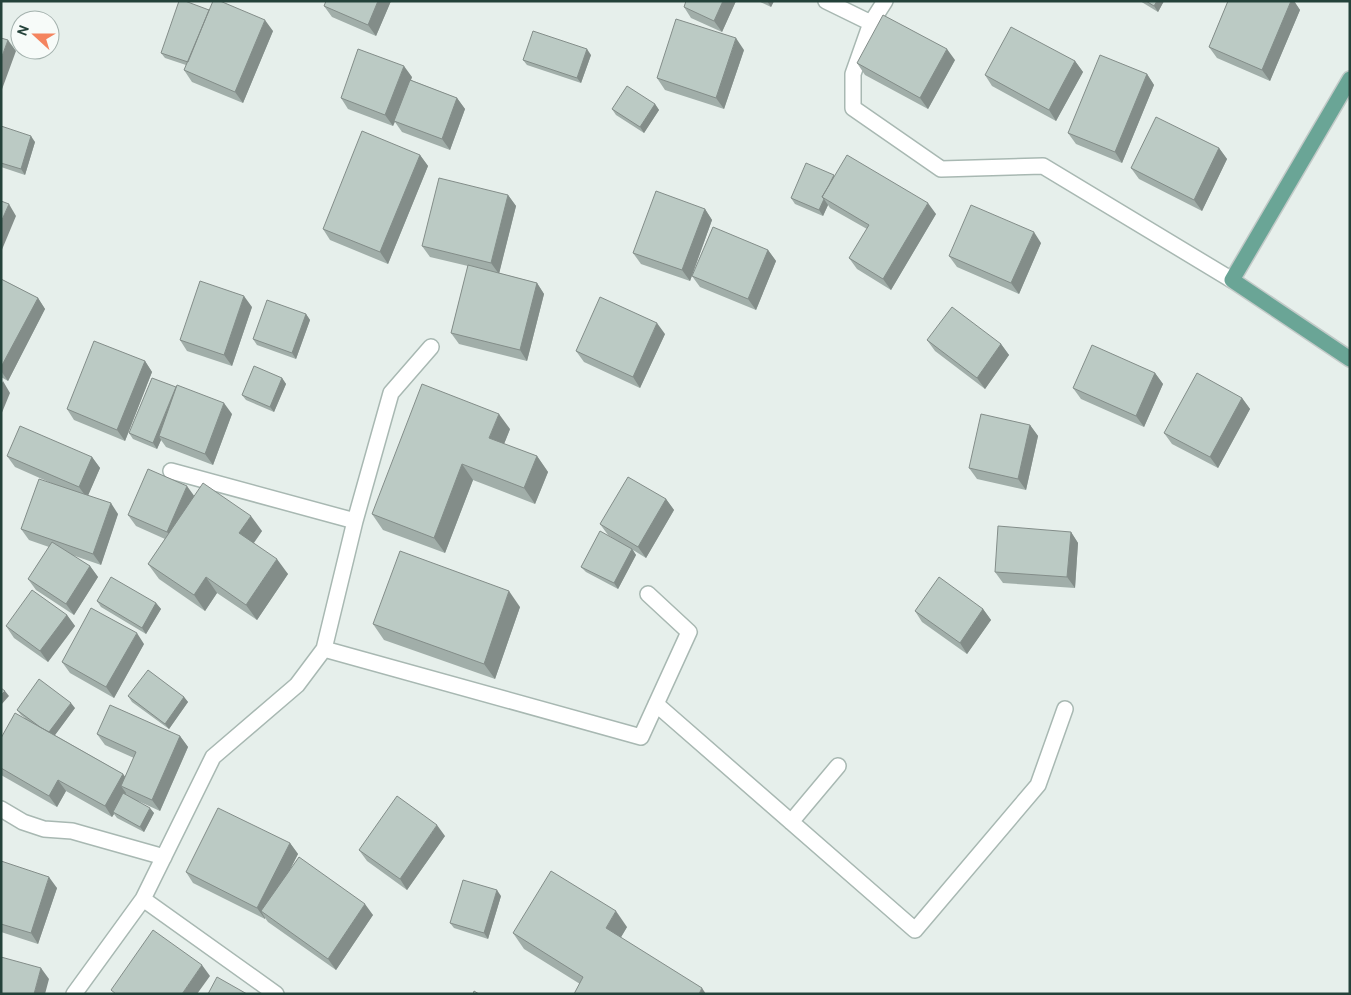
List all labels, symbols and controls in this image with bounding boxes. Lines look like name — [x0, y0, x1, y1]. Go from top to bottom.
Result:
north arrow — [10, 10, 60, 60]
text: N — [13, 22, 33, 38]

